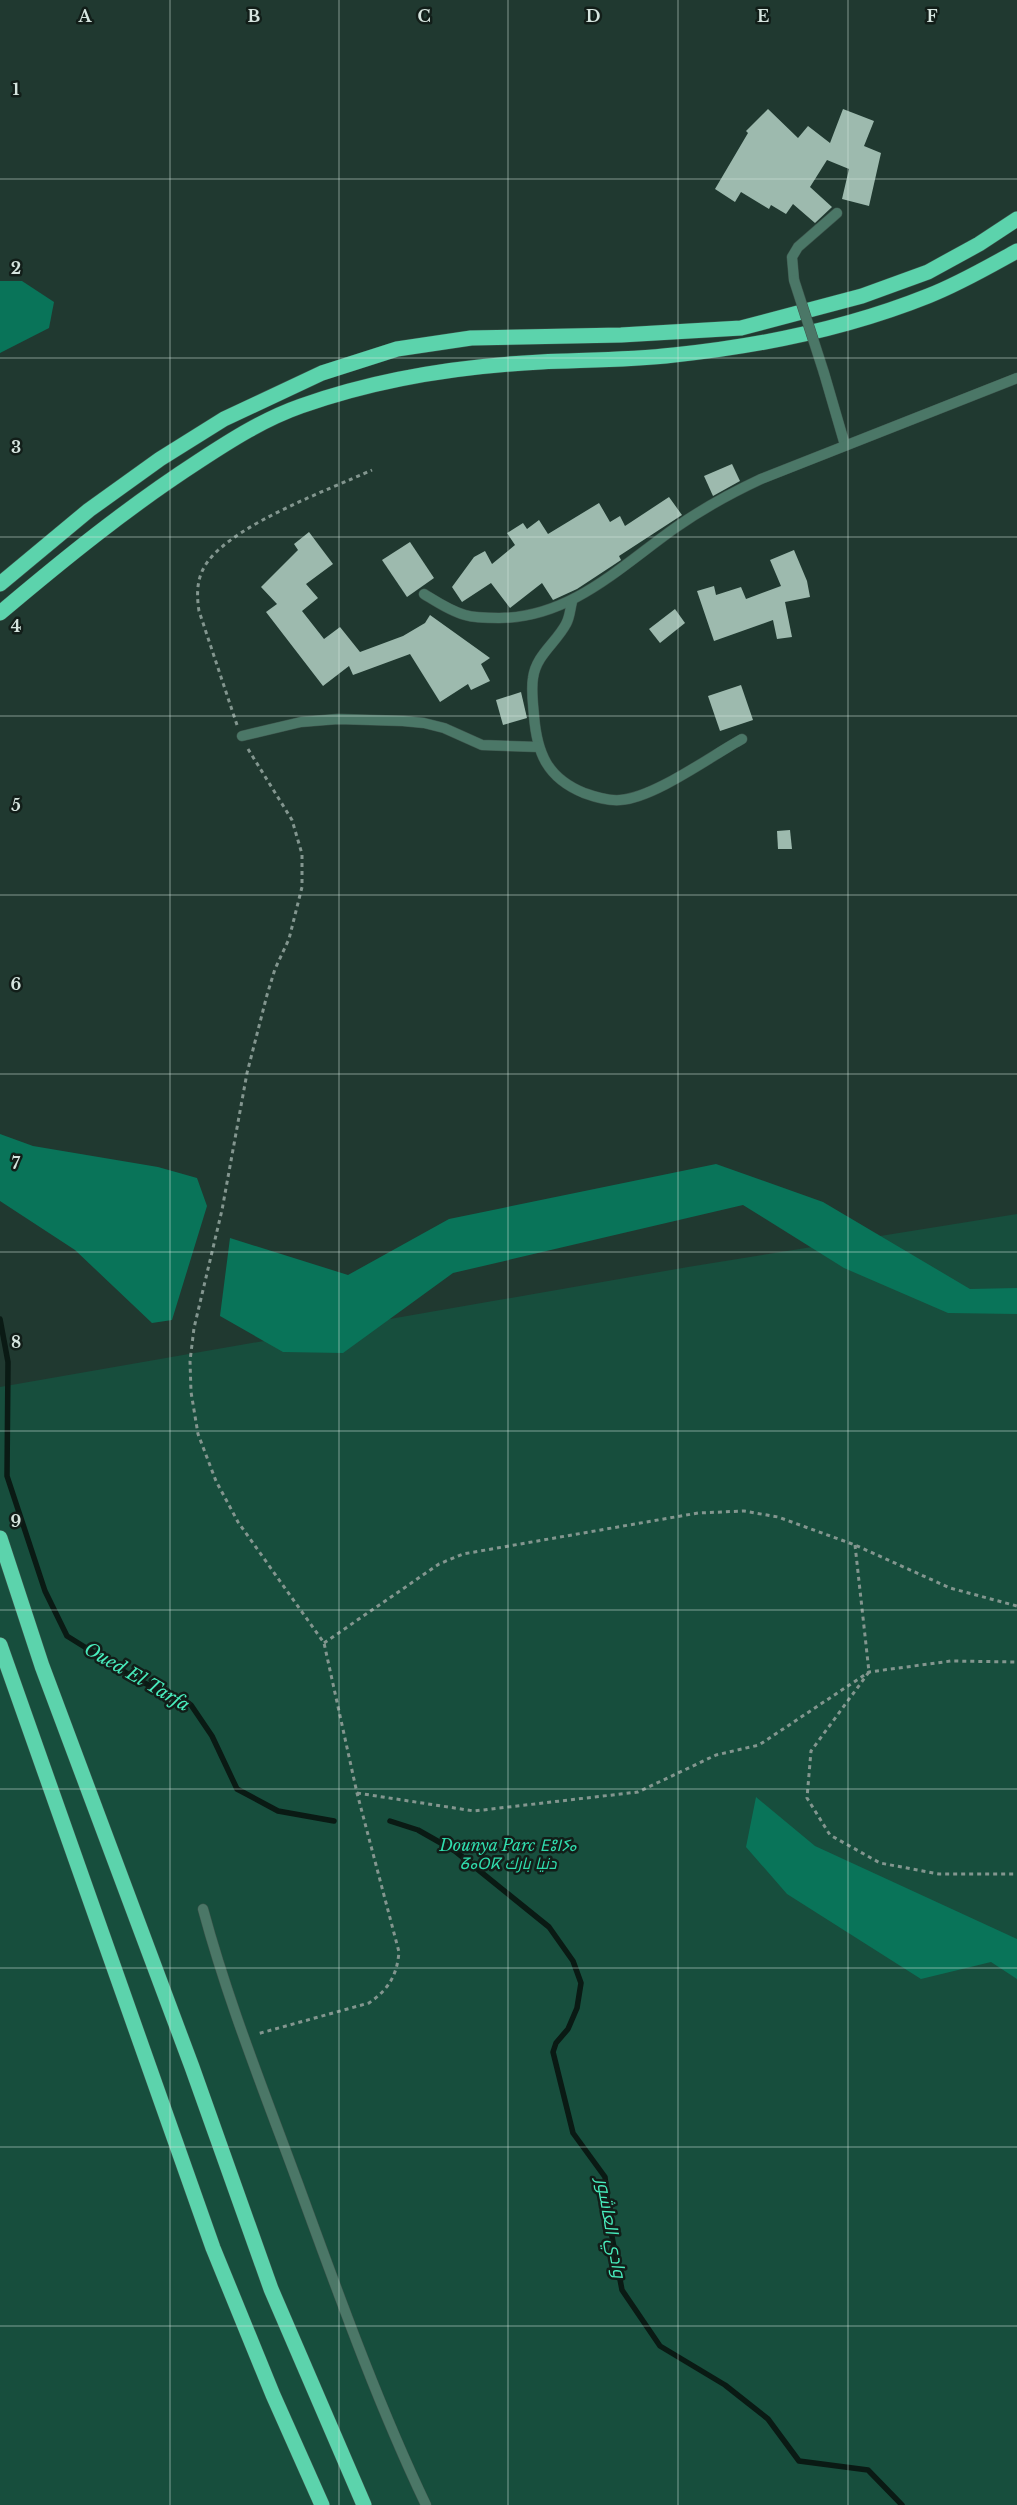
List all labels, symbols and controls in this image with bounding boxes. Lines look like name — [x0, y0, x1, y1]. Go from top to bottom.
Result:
text: A — [78, 6, 93, 26]
text: B — [248, 6, 261, 26]
text: C — [417, 6, 431, 26]
text: D — [586, 6, 600, 26]
text: E — [757, 6, 769, 26]
text: F — [926, 6, 938, 26]
text: 1 — [13, 79, 20, 99]
text: 2 — [11, 258, 21, 278]
text: 3 — [11, 437, 21, 457]
text: 4 — [11, 616, 21, 636]
text: 5 — [11, 795, 21, 815]
text: 6 — [11, 974, 22, 994]
text: 7 — [12, 1153, 21, 1173]
text: 8 — [11, 1332, 21, 1352]
text: 9 — [11, 1511, 22, 1531]
water label: Oued El Tarfa — [80, 1638, 194, 1716]
park label: Dounya Parc ⴹⵓⵏⵢⴰ ⵒⴰⵔⴽ دنيا بارك — [438, 1835, 578, 1873]
water label: وادي العاشور — [588, 2174, 631, 2281]

